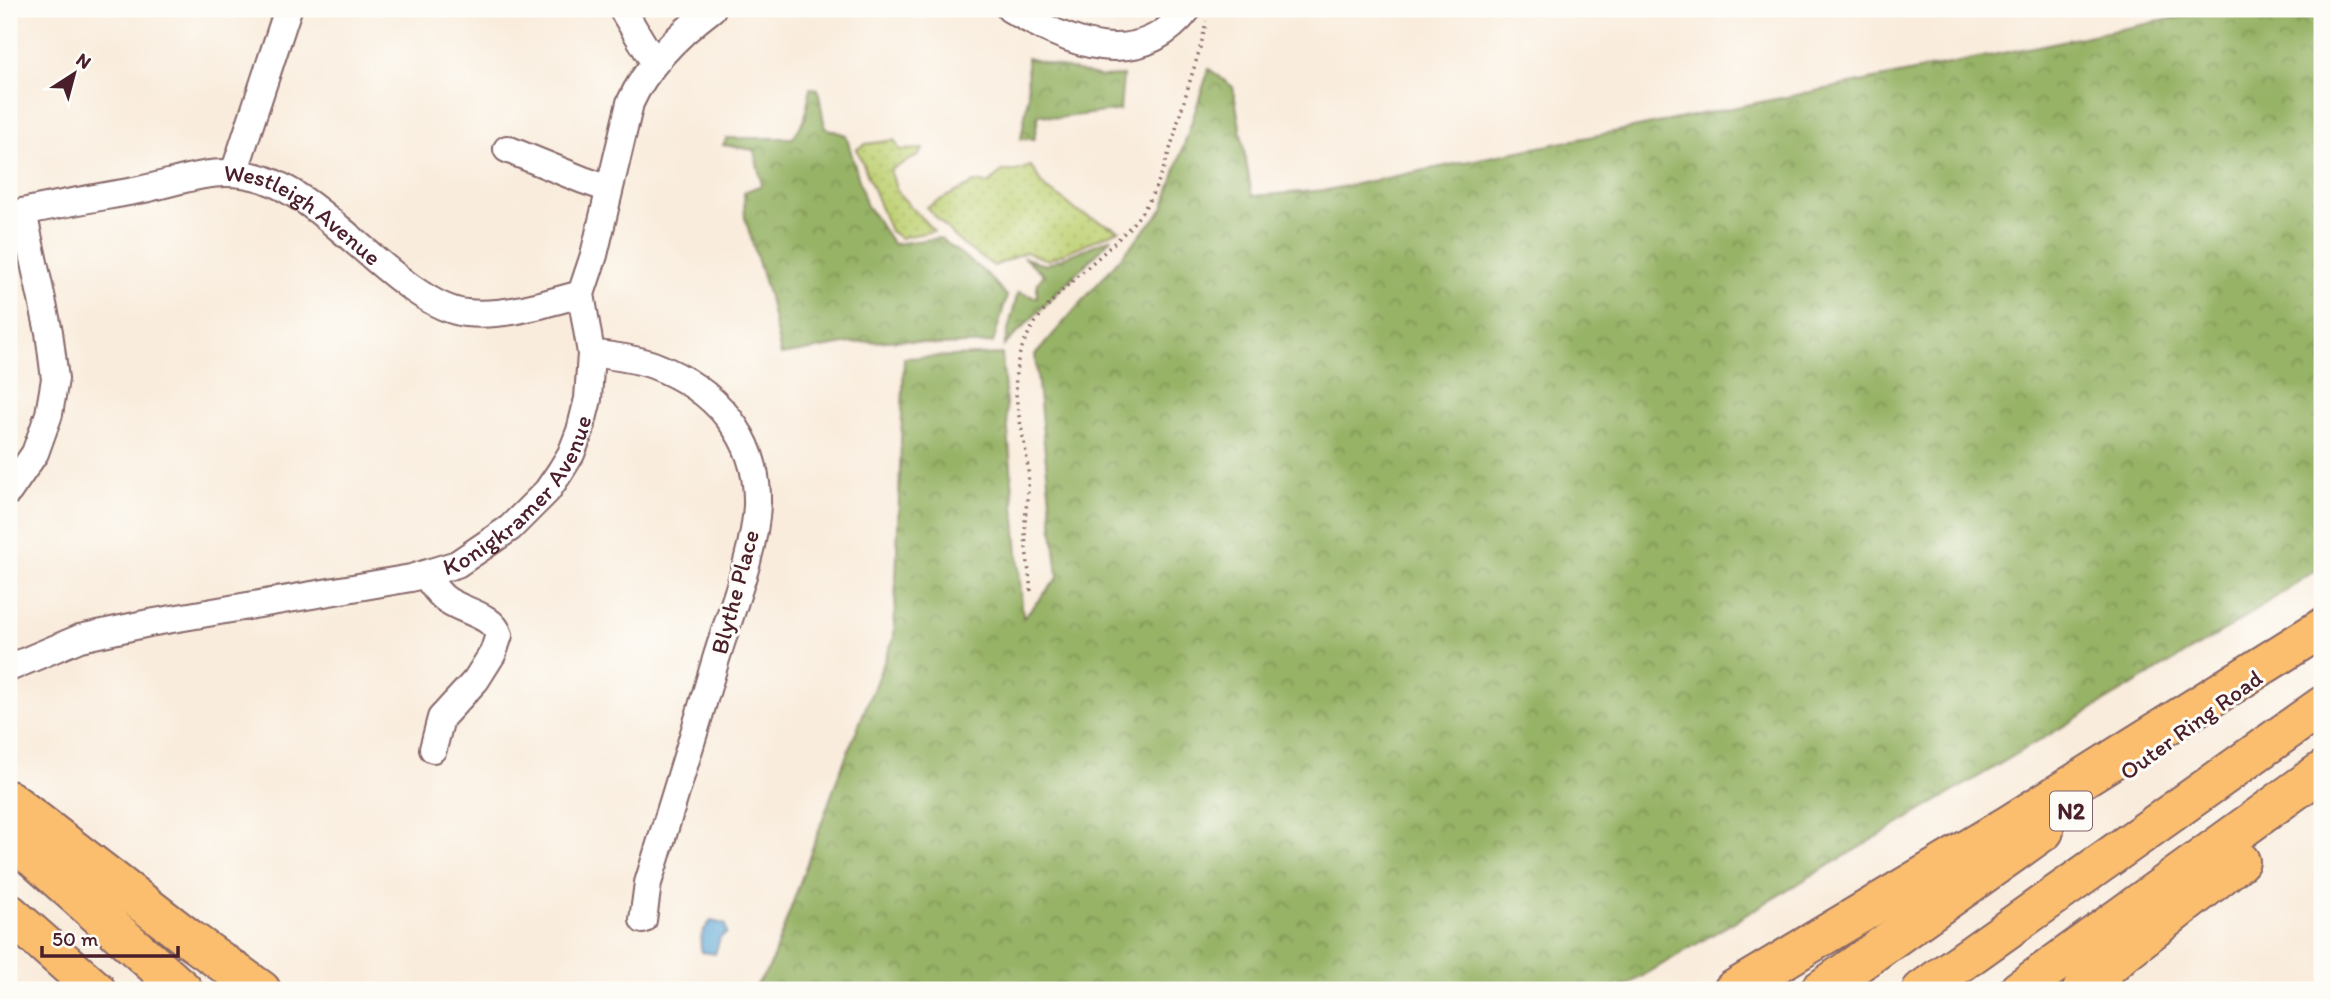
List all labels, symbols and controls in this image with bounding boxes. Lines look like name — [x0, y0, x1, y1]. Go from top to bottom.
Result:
north arrow — [38, 38, 108, 108]
text: N — [72, 48, 96, 74]
street label: Westleigh Avenue — [223, 158, 387, 272]
street label: Konigkramer Avenue — [439, 412, 597, 581]
street label: Blythe Place — [704, 527, 765, 657]
street label: Outer Ring Road — [2114, 663, 2268, 786]
road number: N2 — [2050, 792, 2092, 831]
scale bar — [42, 915, 178, 959]
text: 50 m — [52, 926, 99, 951]

